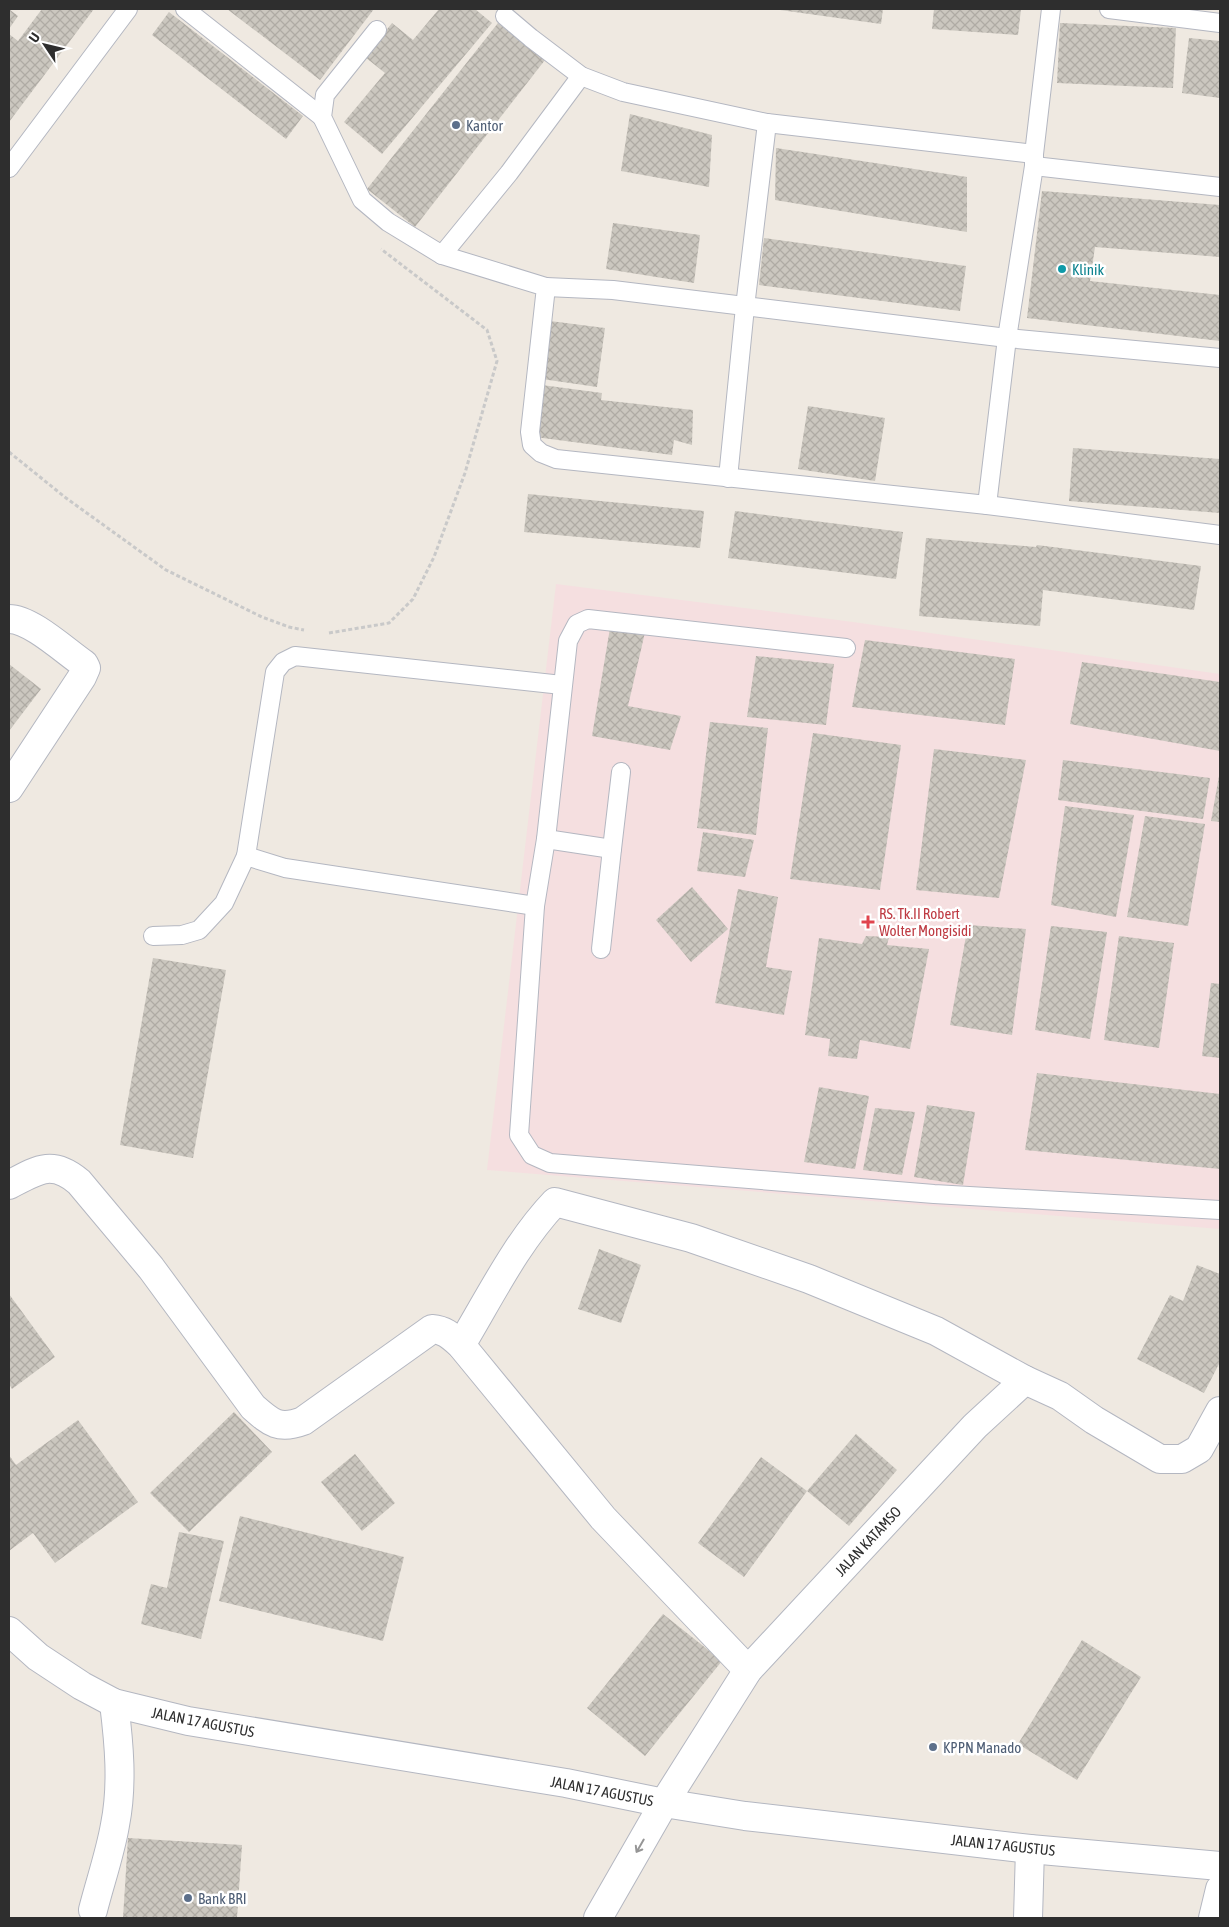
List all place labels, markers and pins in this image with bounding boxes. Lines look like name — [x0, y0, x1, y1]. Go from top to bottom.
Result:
place label: Kantor — [466, 117, 504, 134]
marker: Kantor — [450, 119, 462, 131]
place label: Klinik — [1072, 261, 1105, 278]
marker: Klinik — [1056, 263, 1068, 275]
place label: RS. Tk.II Robert Wolter Mongisidi — [879, 905, 972, 939]
marker: RS. Tk.II Robert Wolter Mongisidi — [861, 915, 875, 929]
place label: KPPN Manado — [943, 1739, 1021, 1756]
marker: KPPN Manado — [927, 1741, 939, 1753]
place label: Bank BRI — [198, 1890, 246, 1907]
marker: Bank BRI — [182, 1892, 194, 1904]

